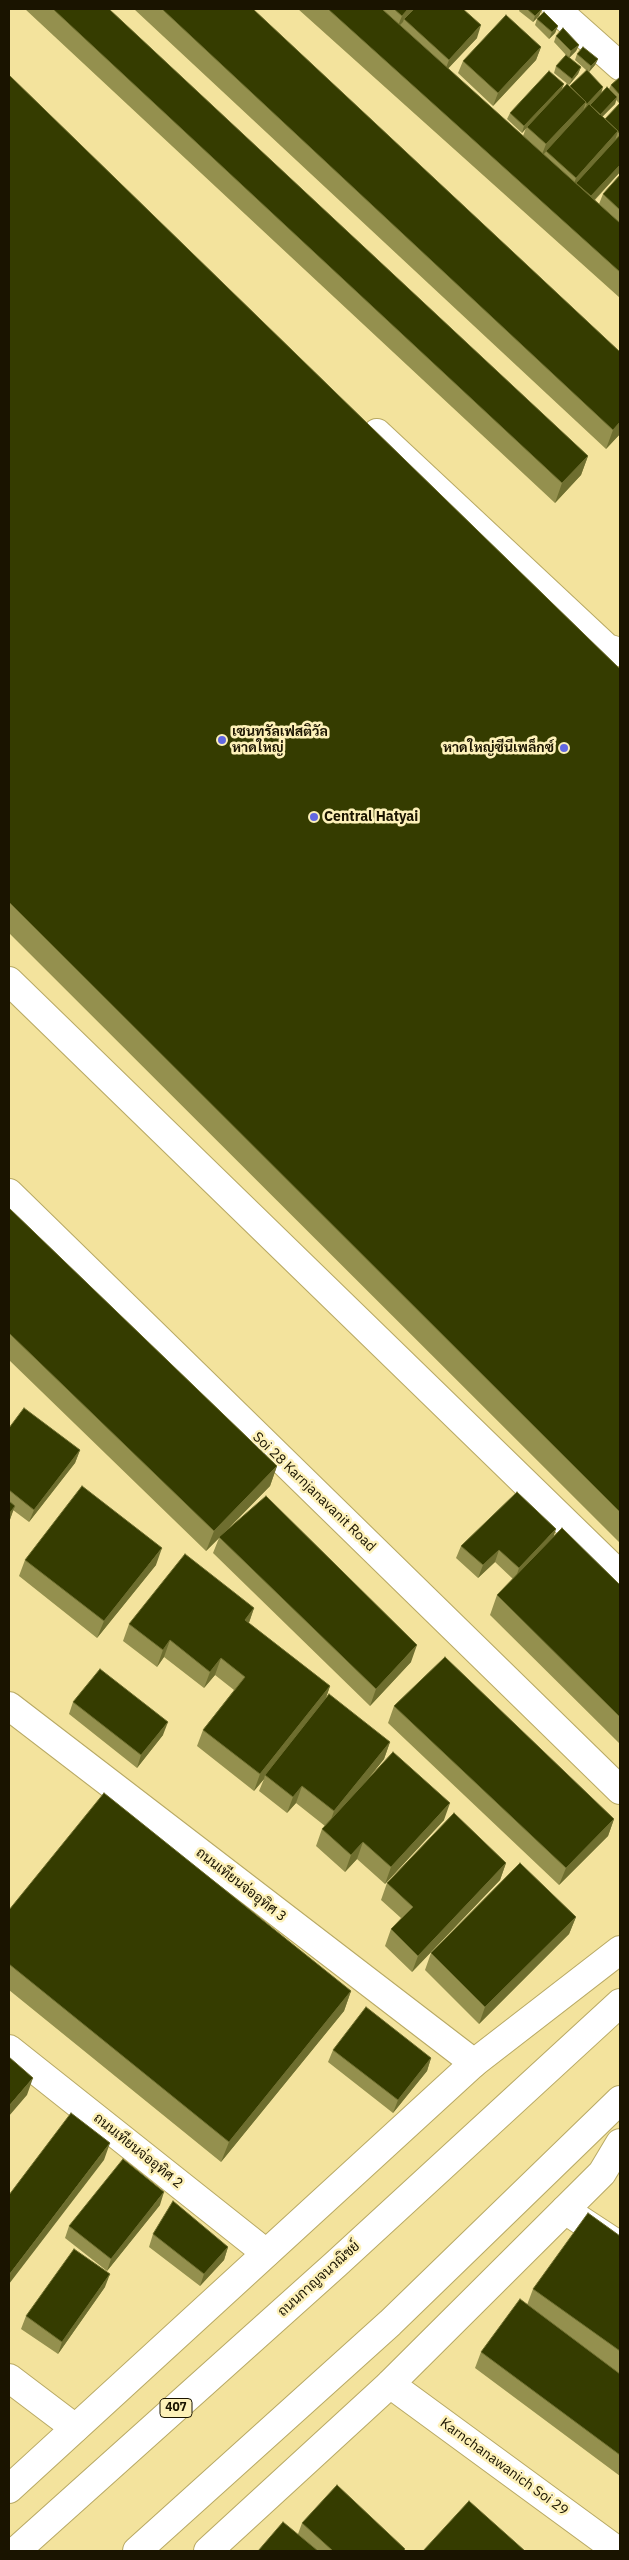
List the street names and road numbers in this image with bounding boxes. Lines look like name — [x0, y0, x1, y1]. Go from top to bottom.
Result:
street label: Soi 28 Karnjanavanit Road — [249, 1429, 379, 1555]
street label: ถนนเทียนจ่ออุทิศ 3 — [192, 1845, 290, 1925]
street label: ถนนเทียนจ่ออุทิศ 2 — [90, 2110, 186, 2192]
street label: ถนนกาญจนวณิชย์ — [275, 2238, 363, 2320]
road number: 407 — [160, 2398, 192, 2418]
street label: Karnchanawanich Soi 29 — [437, 2415, 571, 2519]

